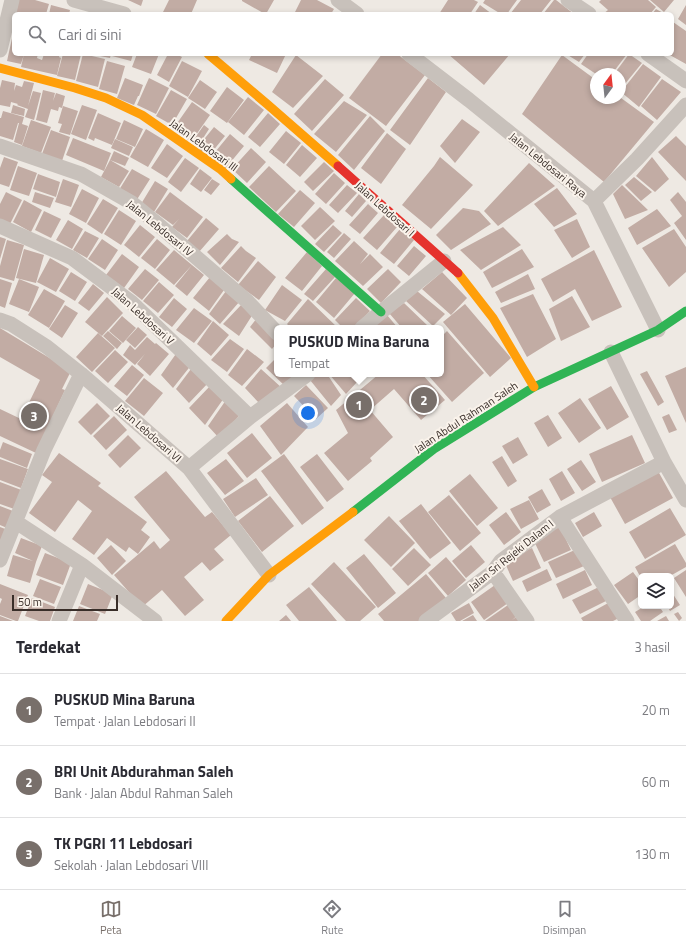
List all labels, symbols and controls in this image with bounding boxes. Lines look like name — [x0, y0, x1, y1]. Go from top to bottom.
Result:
search box — [12, 12, 674, 56]
icon: search — [26, 23, 48, 45]
text: Cari di sini — [58, 23, 122, 46]
north arrow — [590, 68, 626, 104]
street label: Jalan Lebdosari III — [167, 115, 241, 175]
street label: Jalan Lebdosari Raya — [506, 129, 591, 202]
street label: Jalan Lebdosari I — [352, 178, 418, 240]
street label: Jalan Lebdosari IV — [123, 196, 197, 260]
street label: Jalan Lebdosari V — [108, 284, 178, 349]
popup — [274, 325, 444, 377]
text: PUSKUD Mina Baruna — [288, 330, 430, 353]
text: Tempat — [288, 353, 330, 373]
street label: Jalan Abdul Rahman Saleh — [411, 377, 521, 457]
pin: 2 — [411, 385, 437, 415]
pin: 1 — [346, 390, 372, 420]
street label: Jalan Lebdosari VI — [113, 400, 185, 466]
pin: 3 — [21, 401, 47, 431]
your location — [298, 403, 318, 423]
street label: Jalan Sri Rejeki Dalam I — [465, 516, 557, 594]
map controls — [638, 573, 674, 609]
button: layers — [638, 573, 674, 609]
scale bar — [12, 593, 118, 612]
text: 50 m — [18, 594, 42, 610]
text: Terdekat — [16, 634, 80, 660]
text: 3 hasil — [634, 637, 670, 657]
text: PUSKUD Mina Baruna — [54, 688, 195, 711]
text: 1 — [25, 700, 33, 720]
text: 20 m — [642, 700, 670, 720]
text: Tempat · Jalan Lebdosari II — [54, 711, 196, 731]
text: BRI Unit Abdurahman Saleh — [54, 760, 234, 783]
text: 2 — [25, 772, 33, 792]
text: 60 m — [642, 772, 670, 792]
text: Bank · Jalan Abdul Rahman Saleh — [54, 783, 233, 803]
text: TK PGRI 11 Lebdosari — [54, 832, 192, 855]
text: 3 — [25, 844, 33, 864]
text: 130 m — [634, 844, 670, 864]
text: Sekolah · Jalan Lebdosari VIII — [54, 855, 208, 875]
tab: Peta — [100, 898, 122, 938]
tab: Rute — [321, 898, 343, 938]
tab: Disimpan — [543, 898, 586, 938]

